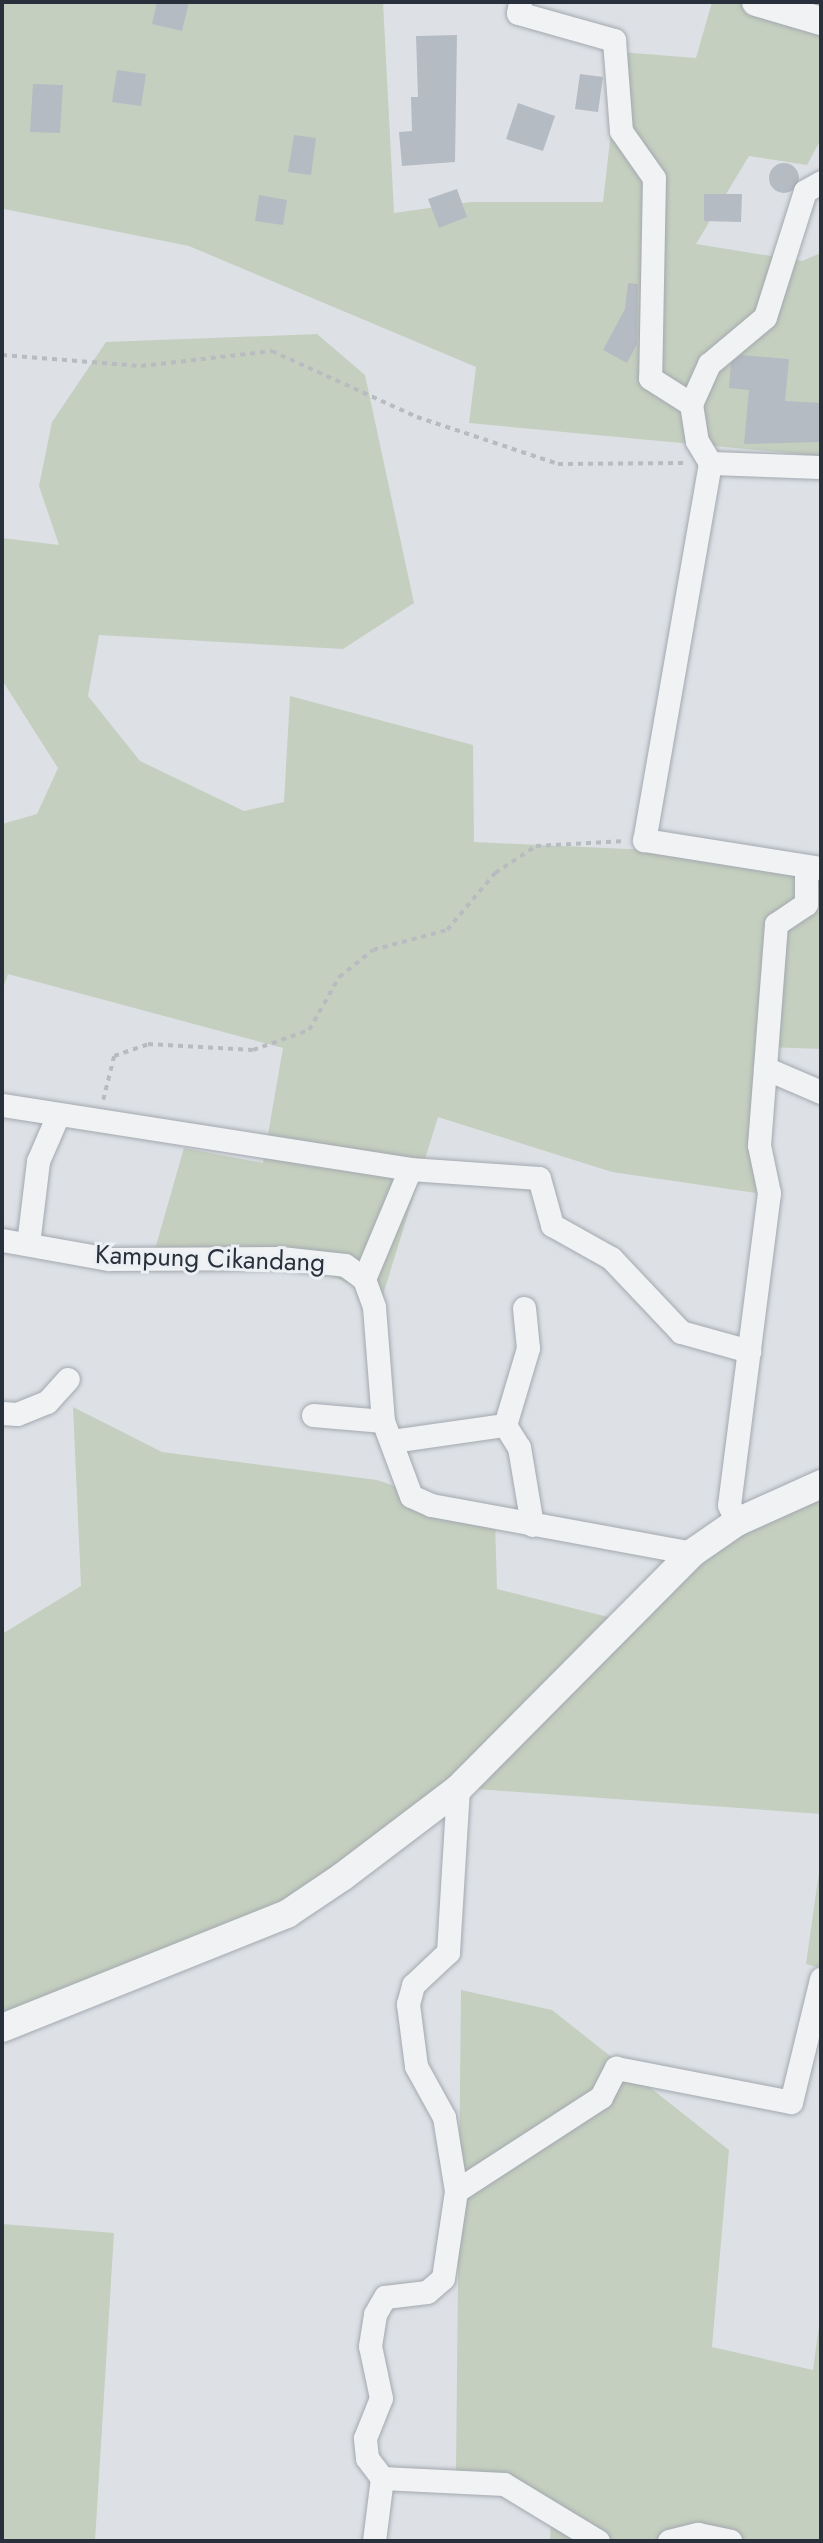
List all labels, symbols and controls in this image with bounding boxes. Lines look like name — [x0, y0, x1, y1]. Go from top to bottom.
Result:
street label: Kampung Cikandang — [94, 1239, 326, 1279]

